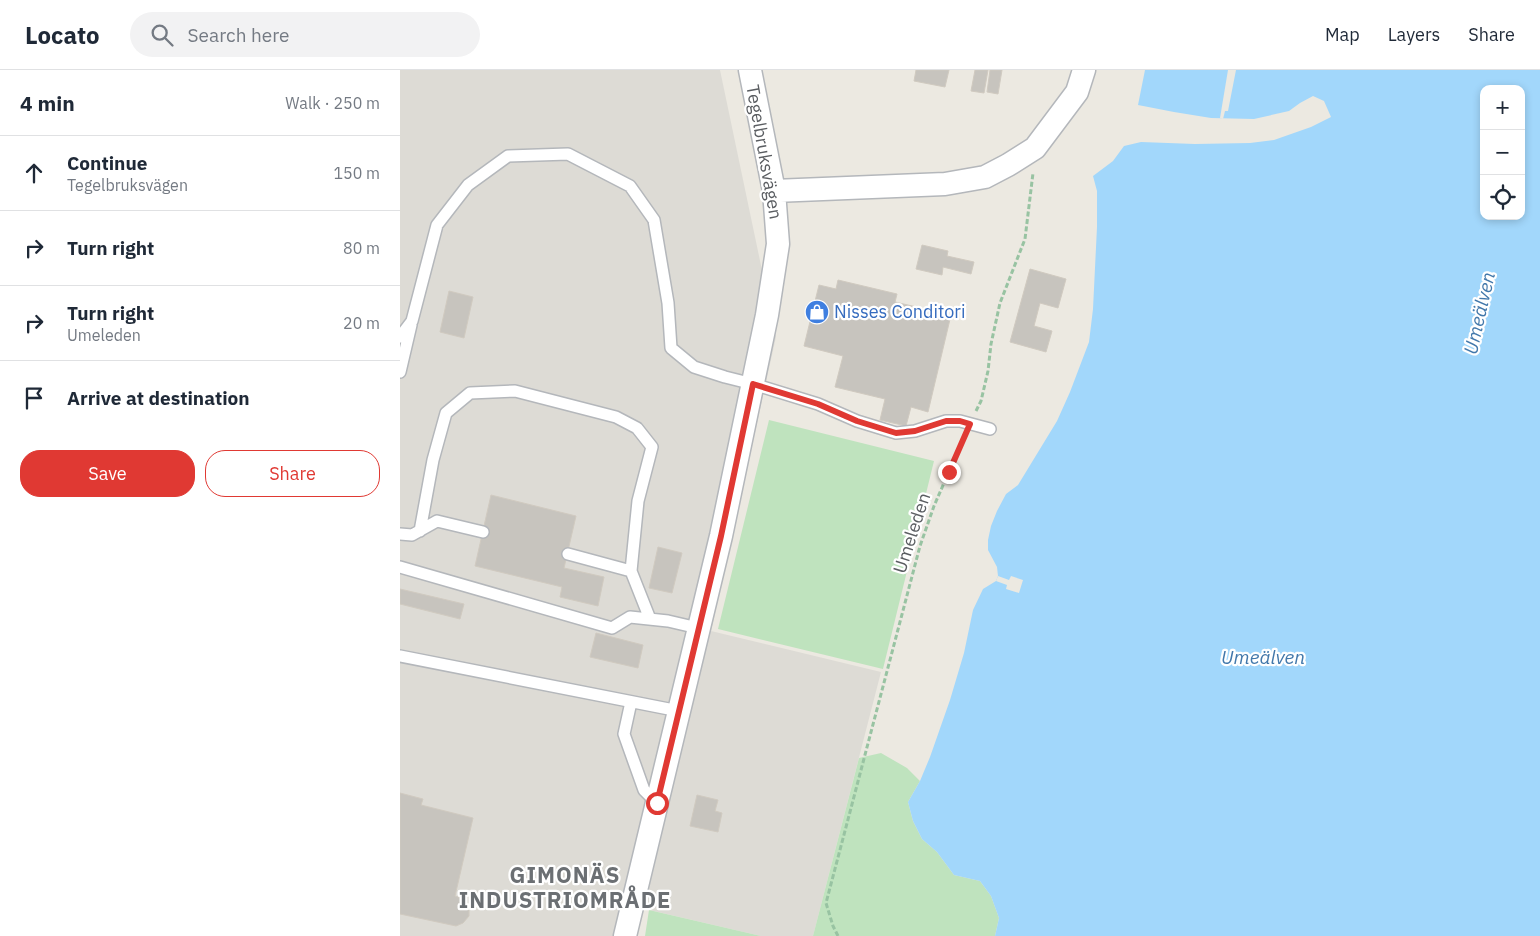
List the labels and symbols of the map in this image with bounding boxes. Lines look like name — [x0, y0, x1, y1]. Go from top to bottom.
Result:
street label: Tegelbruksvägen — [741, 83, 788, 221]
water label: Umeälven — [1458, 269, 1500, 357]
shop icon: Nisses Conditori — [804, 299, 830, 325]
place label: Nisses Conditori — [834, 300, 965, 323]
route end — [938, 461, 961, 484]
street label: Umeleden — [888, 490, 935, 576]
water label: Umeälven — [1221, 645, 1305, 669]
route start — [646, 792, 669, 815]
district label: GIMONÄS INDUSTRIOMRÅDE — [459, 860, 671, 914]

